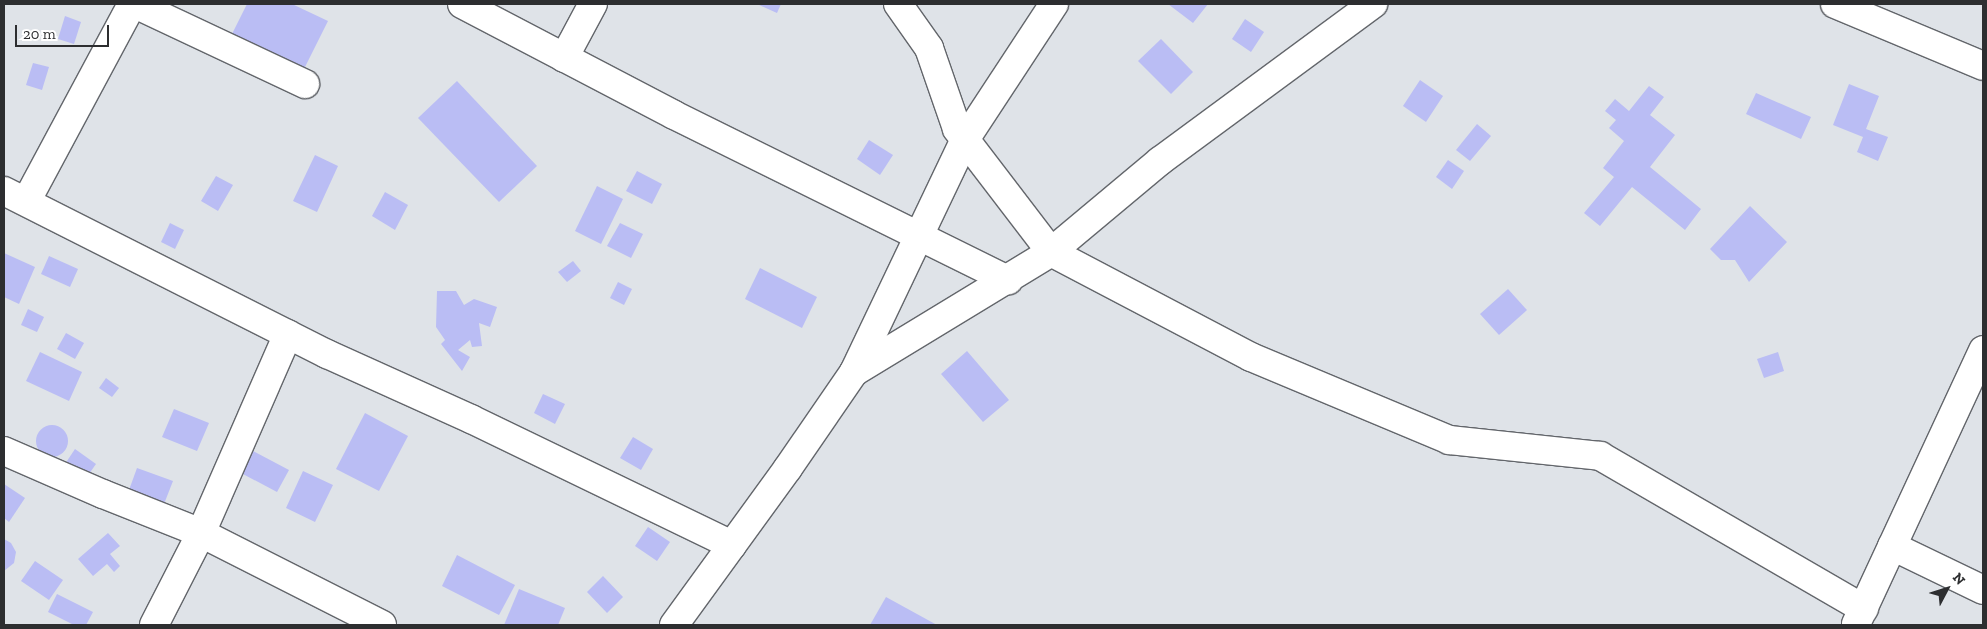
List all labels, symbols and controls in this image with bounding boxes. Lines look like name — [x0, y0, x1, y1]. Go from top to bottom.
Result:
scale bar — [18, 15, 111, 47]
text: 20 m — [23, 25, 56, 43]
north arrow — [1922, 564, 1972, 614]
text: N — [1949, 569, 1969, 589]

